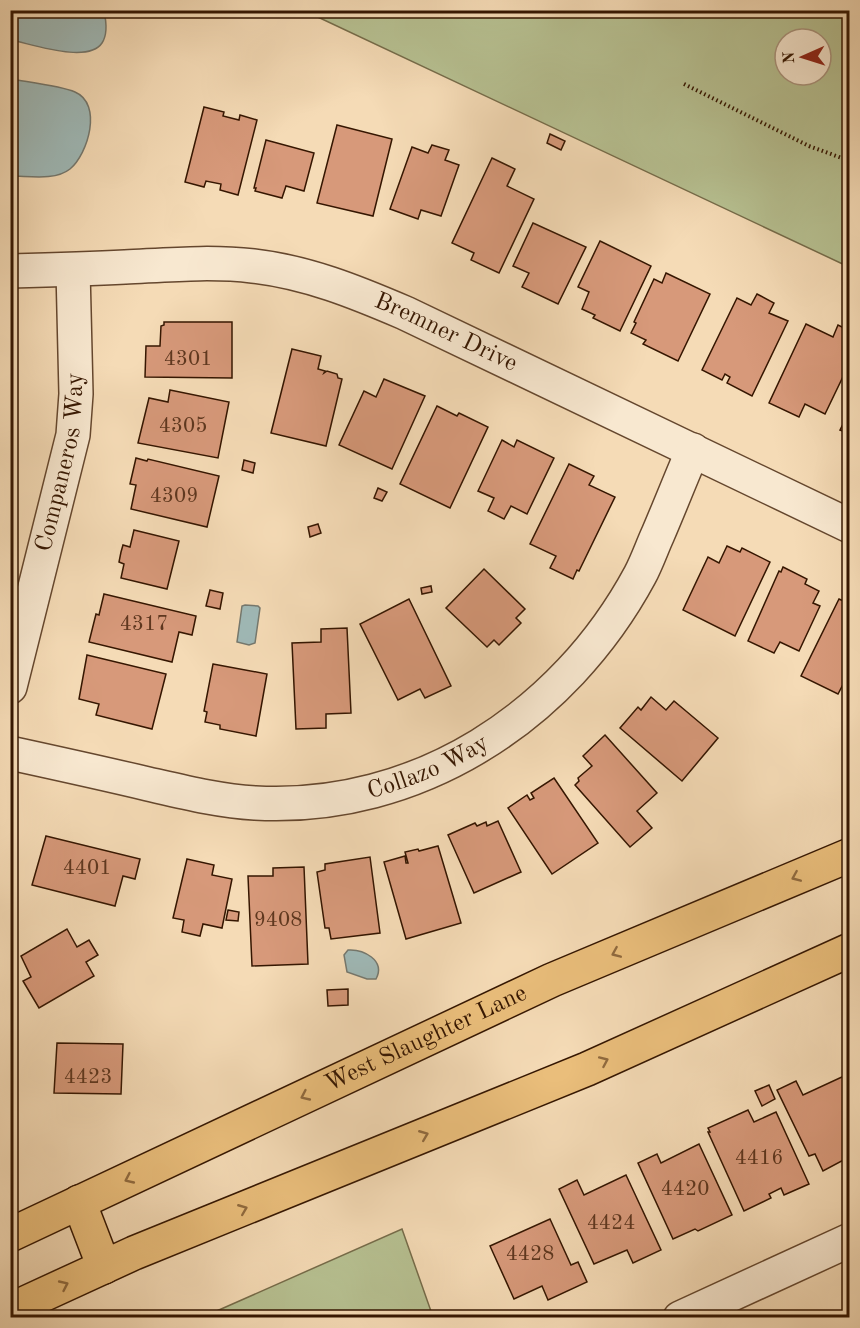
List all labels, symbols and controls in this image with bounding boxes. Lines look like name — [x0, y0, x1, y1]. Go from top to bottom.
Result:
north arrow — [773, 27, 833, 87]
text: N — [782, 50, 798, 64]
street label: Bremner Drive — [371, 289, 521, 377]
house number: 4301 — [164, 349, 212, 370]
street label: Companeros Way — [32, 372, 88, 554]
house number: 4305 — [159, 416, 207, 437]
house number: 4309 — [150, 486, 198, 507]
house number: 4317 — [120, 614, 168, 635]
street label: Collazo Way — [365, 731, 493, 804]
house number: 4401 — [63, 858, 111, 879]
one-way arrow — [791, 870, 802, 882]
house number: 9408 — [254, 910, 302, 931]
one-way arrow — [611, 946, 622, 958]
street label: West Slaughter Lane — [322, 981, 531, 1097]
one-way arrow — [597, 1057, 608, 1069]
house number: 4423 — [64, 1067, 112, 1088]
one-way arrow — [301, 1089, 312, 1101]
one-way arrow — [417, 1130, 428, 1142]
house number: 4416 — [735, 1148, 783, 1169]
one-way arrow — [124, 1172, 135, 1184]
house number: 4420 — [661, 1179, 709, 1200]
one-way arrow — [237, 1204, 248, 1216]
house number: 4424 — [587, 1213, 635, 1234]
house number: 4428 — [506, 1244, 554, 1265]
one-way arrow — [57, 1281, 68, 1293]

